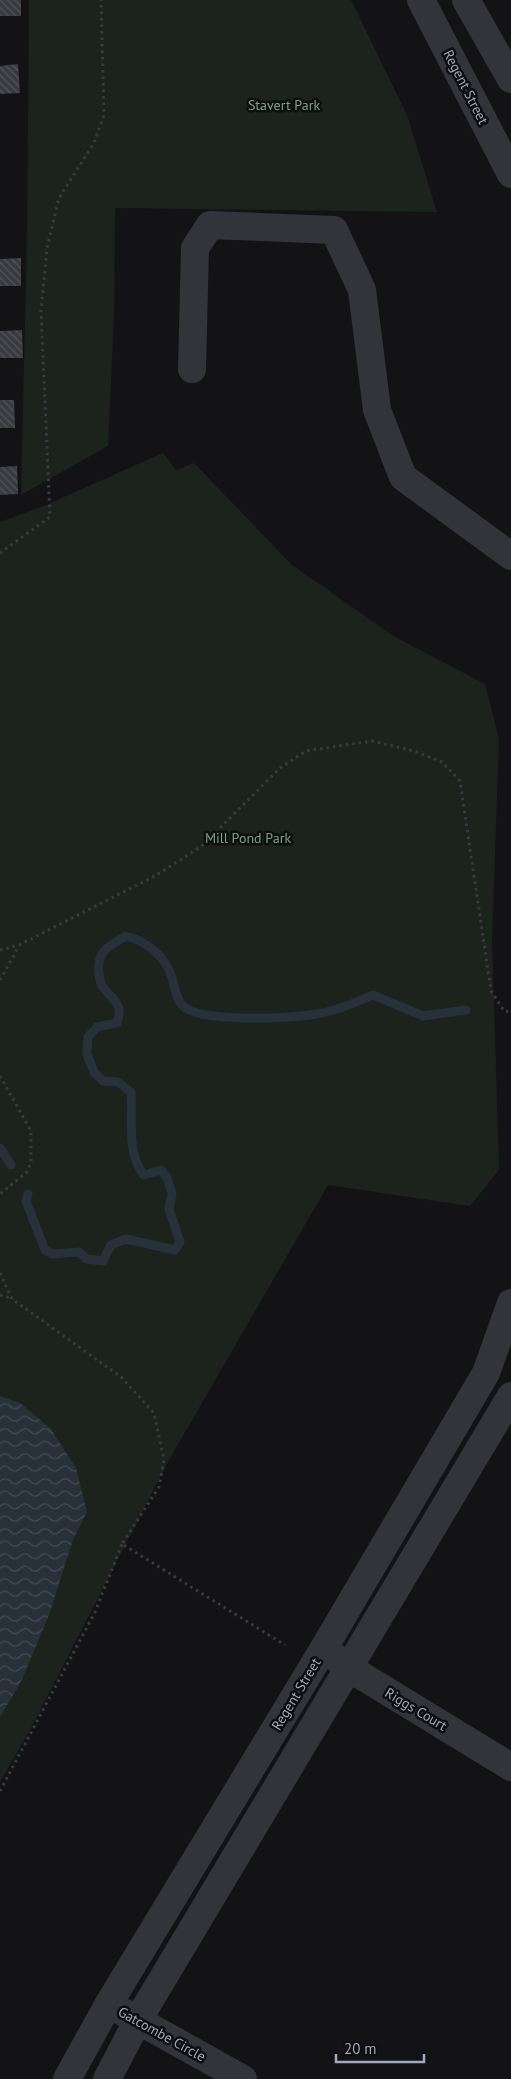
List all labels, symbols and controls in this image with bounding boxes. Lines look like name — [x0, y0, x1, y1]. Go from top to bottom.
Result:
street label: Regent Street — [440, 47, 493, 127]
park label: Stavert Park — [248, 96, 320, 114]
park label: Mill Pond Park — [205, 829, 291, 847]
street label: Regent Street — [267, 1654, 325, 1733]
street label: Riggs Court — [382, 1683, 451, 1735]
street label: Gatcombe Circle — [115, 2003, 209, 2065]
scale bar — [336, 2032, 424, 2064]
text: 20 m — [344, 2039, 377, 2058]

